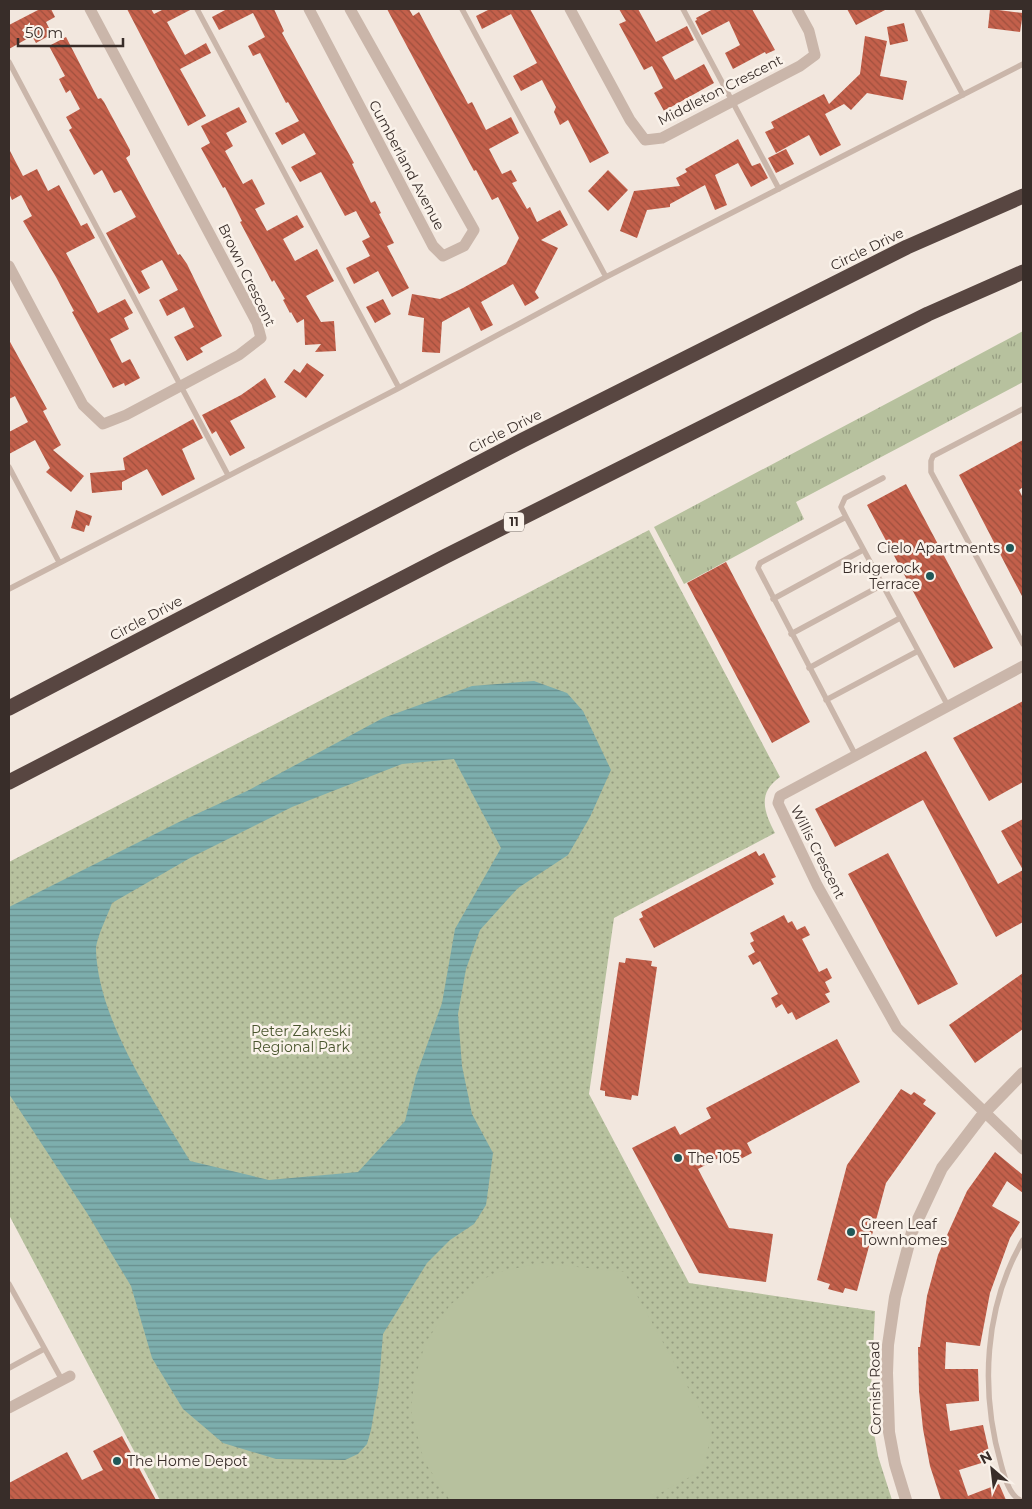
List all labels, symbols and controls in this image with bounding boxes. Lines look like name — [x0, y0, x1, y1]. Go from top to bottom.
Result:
scale bar — [18, 15, 122, 47]
text: 50 m — [25, 23, 63, 42]
street label: Middleton Crescent — [655, 51, 786, 129]
street label: Cumberland Avenue — [365, 97, 449, 233]
street label: Brown Crescent — [214, 221, 280, 330]
street label: Circle Drive — [827, 223, 907, 275]
street label: Circle Drive — [466, 405, 544, 457]
road number: 11 — [504, 512, 524, 532]
place label: Cielo Apartments — [877, 539, 1000, 557]
marker: Cielo Apartments — [1004, 542, 1016, 554]
place label: Bridgerock Terrace — [842, 559, 921, 593]
marker: Bridgerock Terrace — [924, 570, 936, 582]
street label: Circle Drive — [107, 591, 185, 645]
street label: Willis Crescent — [787, 802, 850, 902]
park label: Peter Zakreski Regional Park — [251, 1022, 351, 1056]
place label: The 105 — [688, 1149, 740, 1167]
marker: The 105 — [672, 1152, 684, 1164]
place label: Green Leaf Townhomes — [861, 1215, 947, 1249]
marker: Green Leaf Townhomes — [845, 1226, 857, 1238]
street label: Cornish Road — [865, 1341, 885, 1435]
north arrow — [967, 1444, 1017, 1494]
text: N — [977, 1447, 995, 1468]
place label: The Home Depot — [127, 1452, 248, 1470]
marker: The Home Depot — [111, 1455, 123, 1467]

